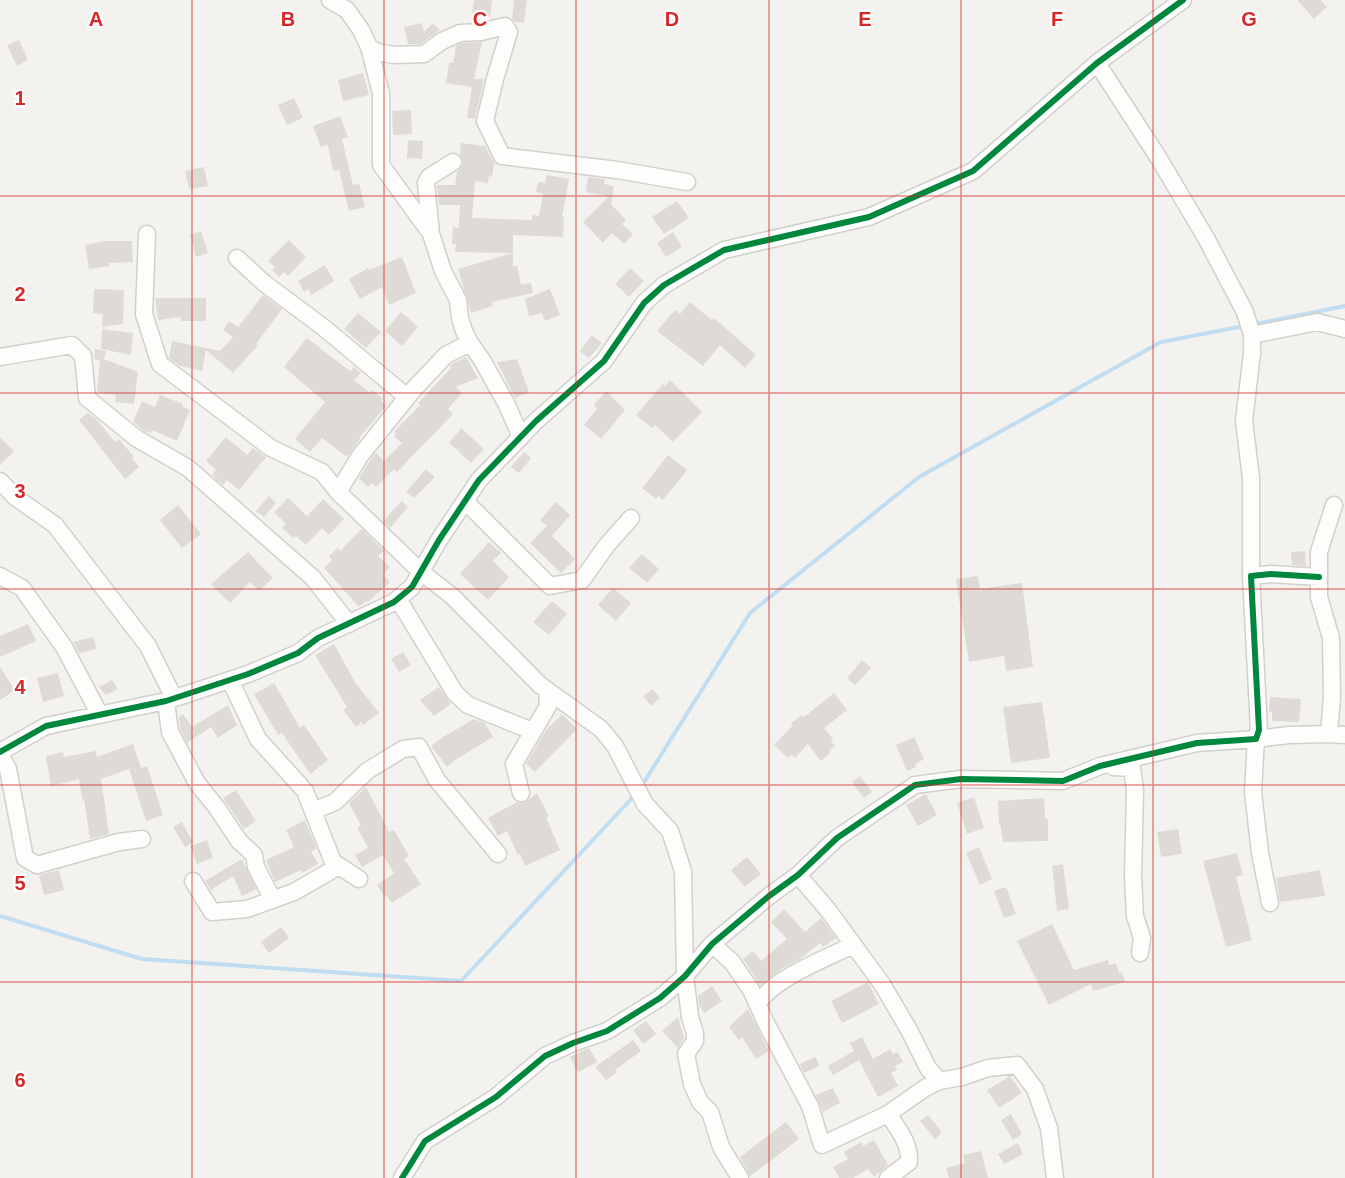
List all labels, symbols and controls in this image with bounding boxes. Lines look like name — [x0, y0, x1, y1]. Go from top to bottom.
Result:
text: A — [89, 8, 103, 30]
text: B — [281, 8, 295, 30]
text: C — [473, 8, 487, 30]
text: D — [665, 8, 679, 30]
text: E — [858, 8, 872, 30]
text: F — [1051, 8, 1063, 30]
text: G — [1241, 8, 1257, 30]
text: 1 — [14, 87, 26, 109]
text: 2 — [14, 283, 26, 305]
text: 3 — [14, 480, 26, 502]
text: 4 — [14, 676, 26, 698]
text: 5 — [14, 872, 26, 894]
text: 6 — [14, 1069, 26, 1091]

